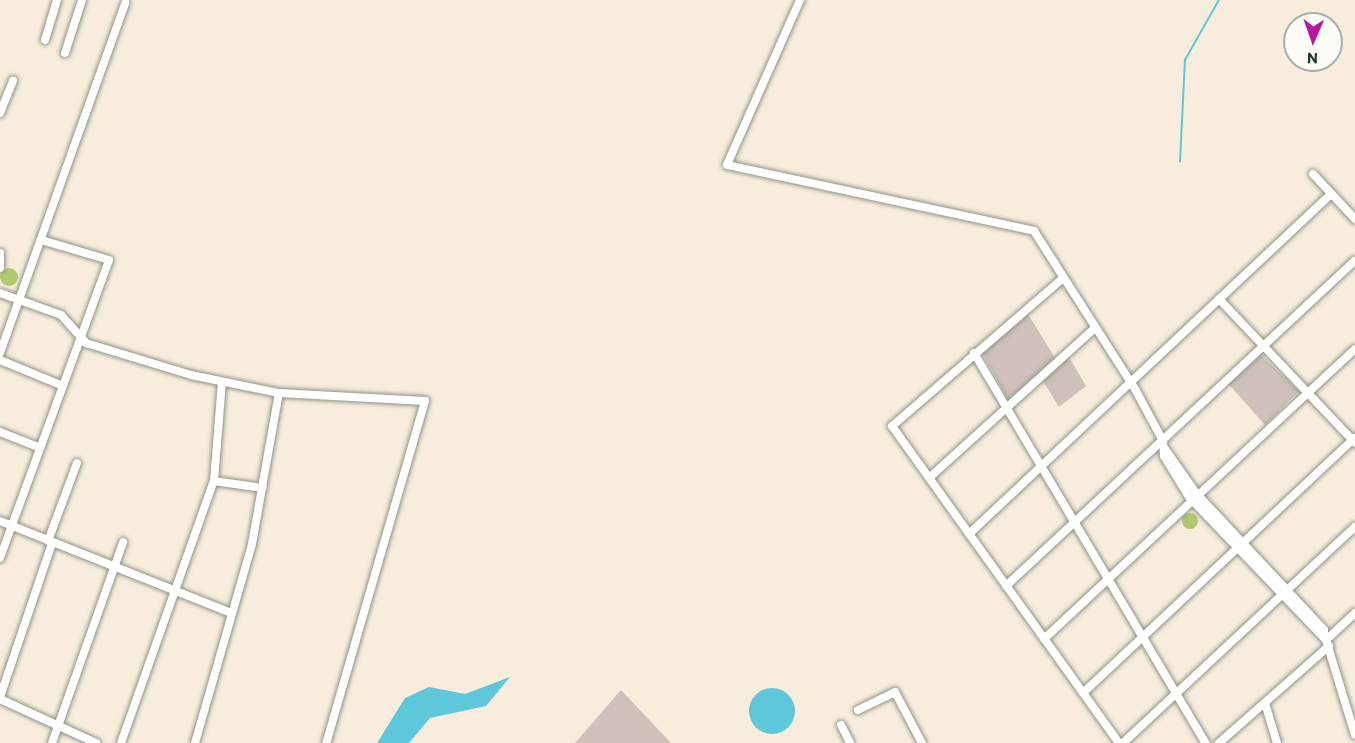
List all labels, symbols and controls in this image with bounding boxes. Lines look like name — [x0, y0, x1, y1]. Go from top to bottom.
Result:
north arrow — [1283, 12, 1343, 72]
text: N — [1307, 49, 1318, 68]

